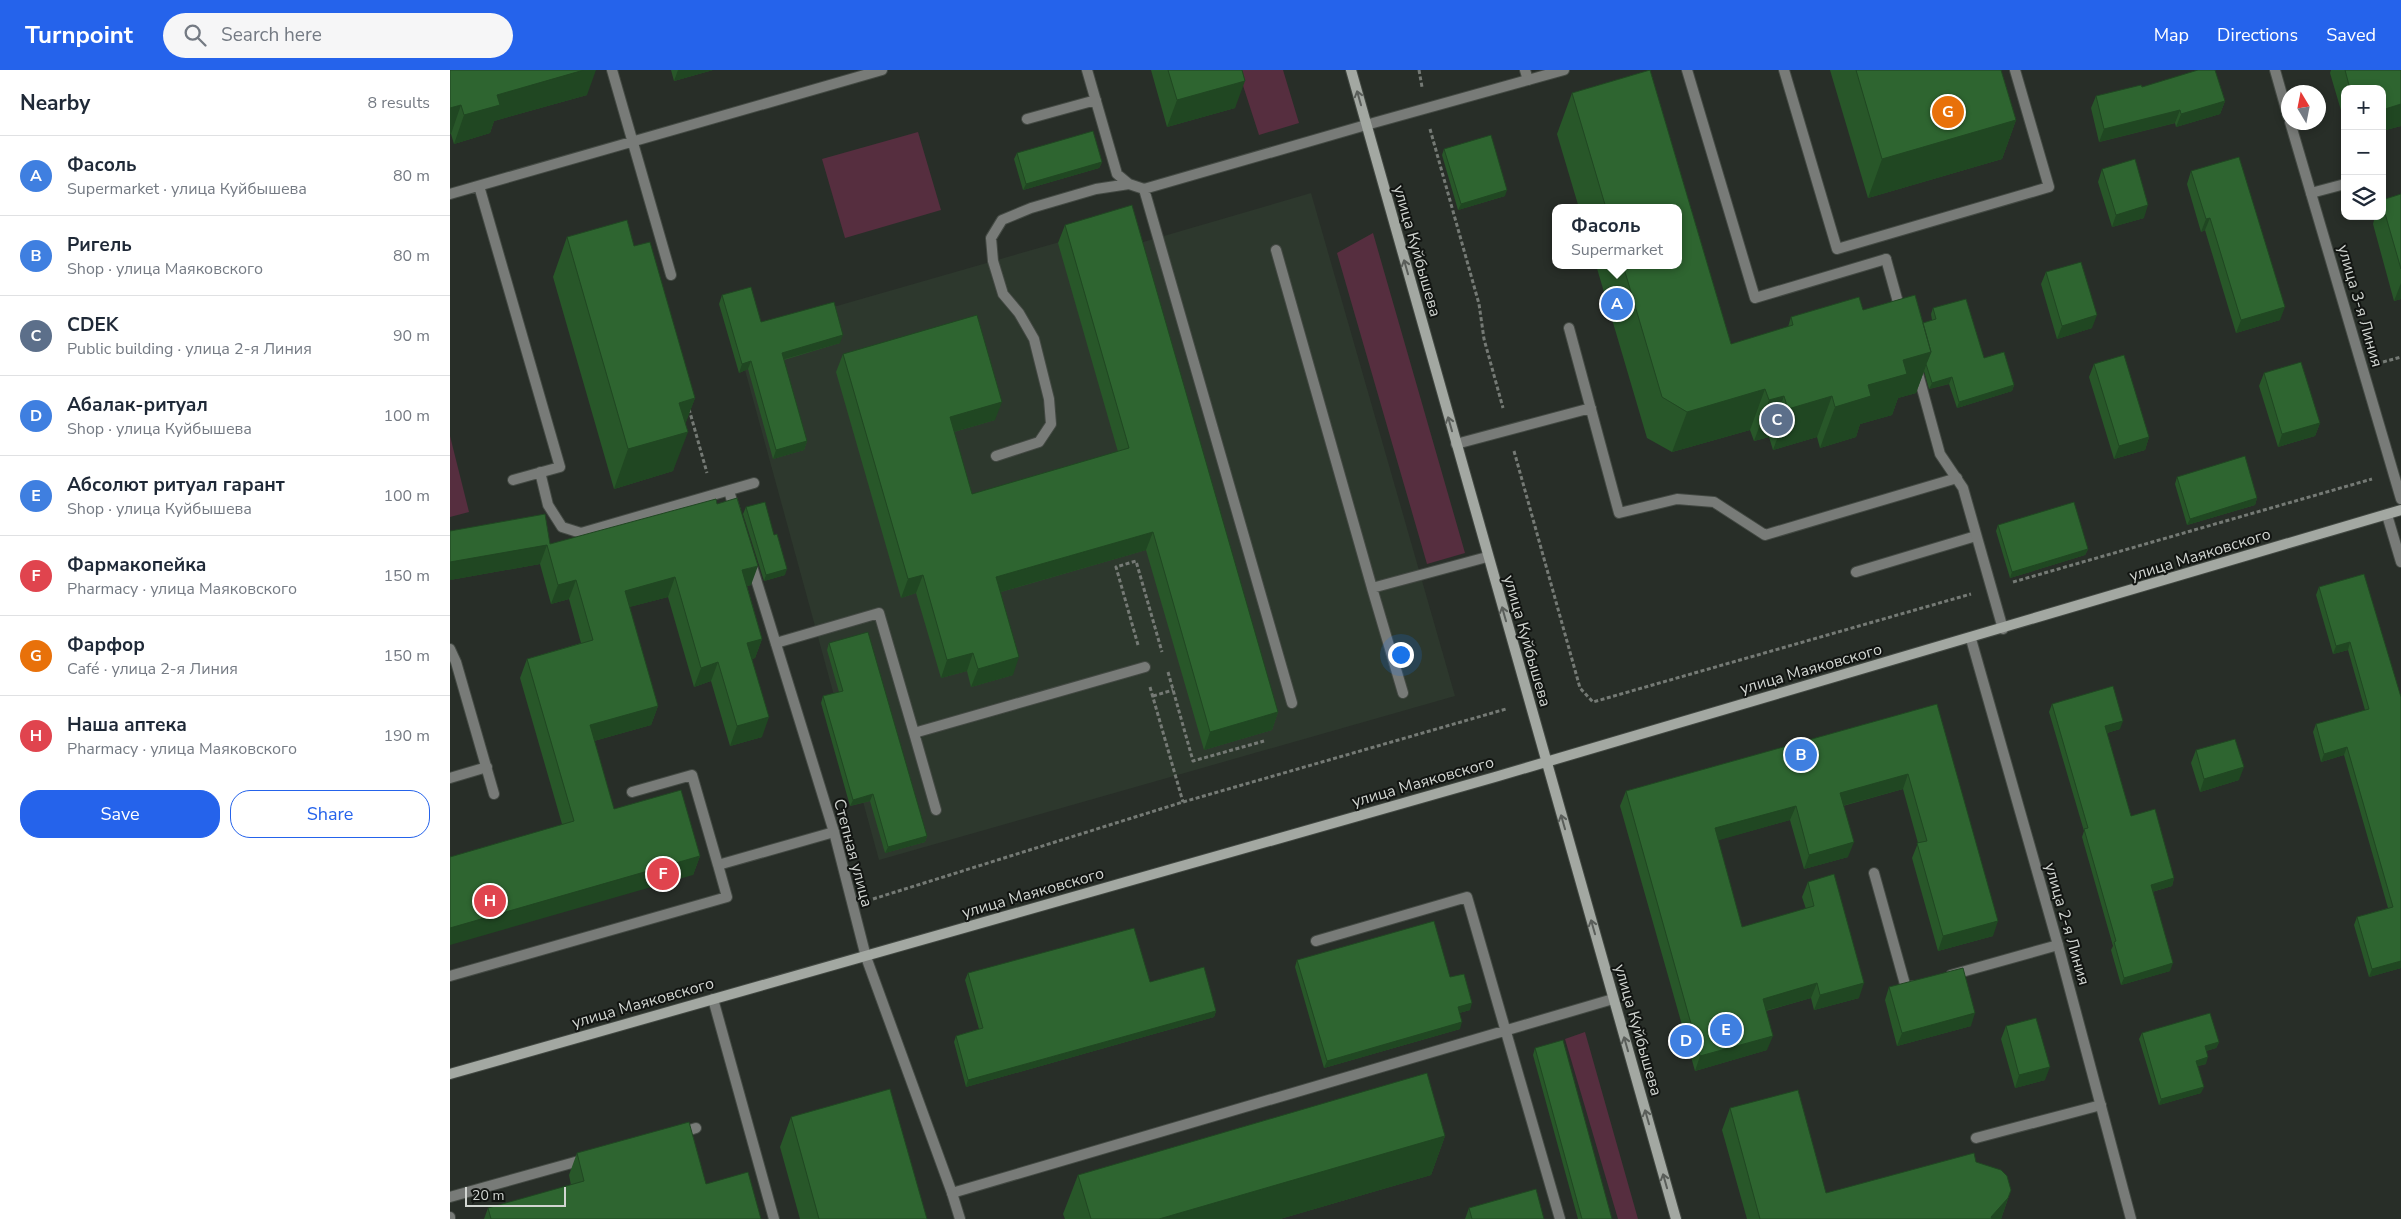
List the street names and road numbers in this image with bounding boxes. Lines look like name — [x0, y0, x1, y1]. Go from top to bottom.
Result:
street label: улица Куйбышева — [1388, 183, 1446, 319]
street label: улица 3-я Линия — [2332, 242, 2388, 370]
street label: улица Маяковского — [2127, 523, 2273, 587]
street label: улица Куйбышева — [1498, 573, 1556, 709]
street label: улица Маяковского — [1737, 638, 1885, 700]
street label: улица Маяковского — [1349, 751, 1497, 813]
street label: Степная улица — [828, 796, 878, 910]
street label: улица 2-я Линия — [2039, 860, 2095, 988]
street label: улица Маяковского — [959, 862, 1107, 924]
street label: улица Куйбышева — [1609, 962, 1667, 1098]
street label: улица Маяковского — [569, 972, 717, 1034]

